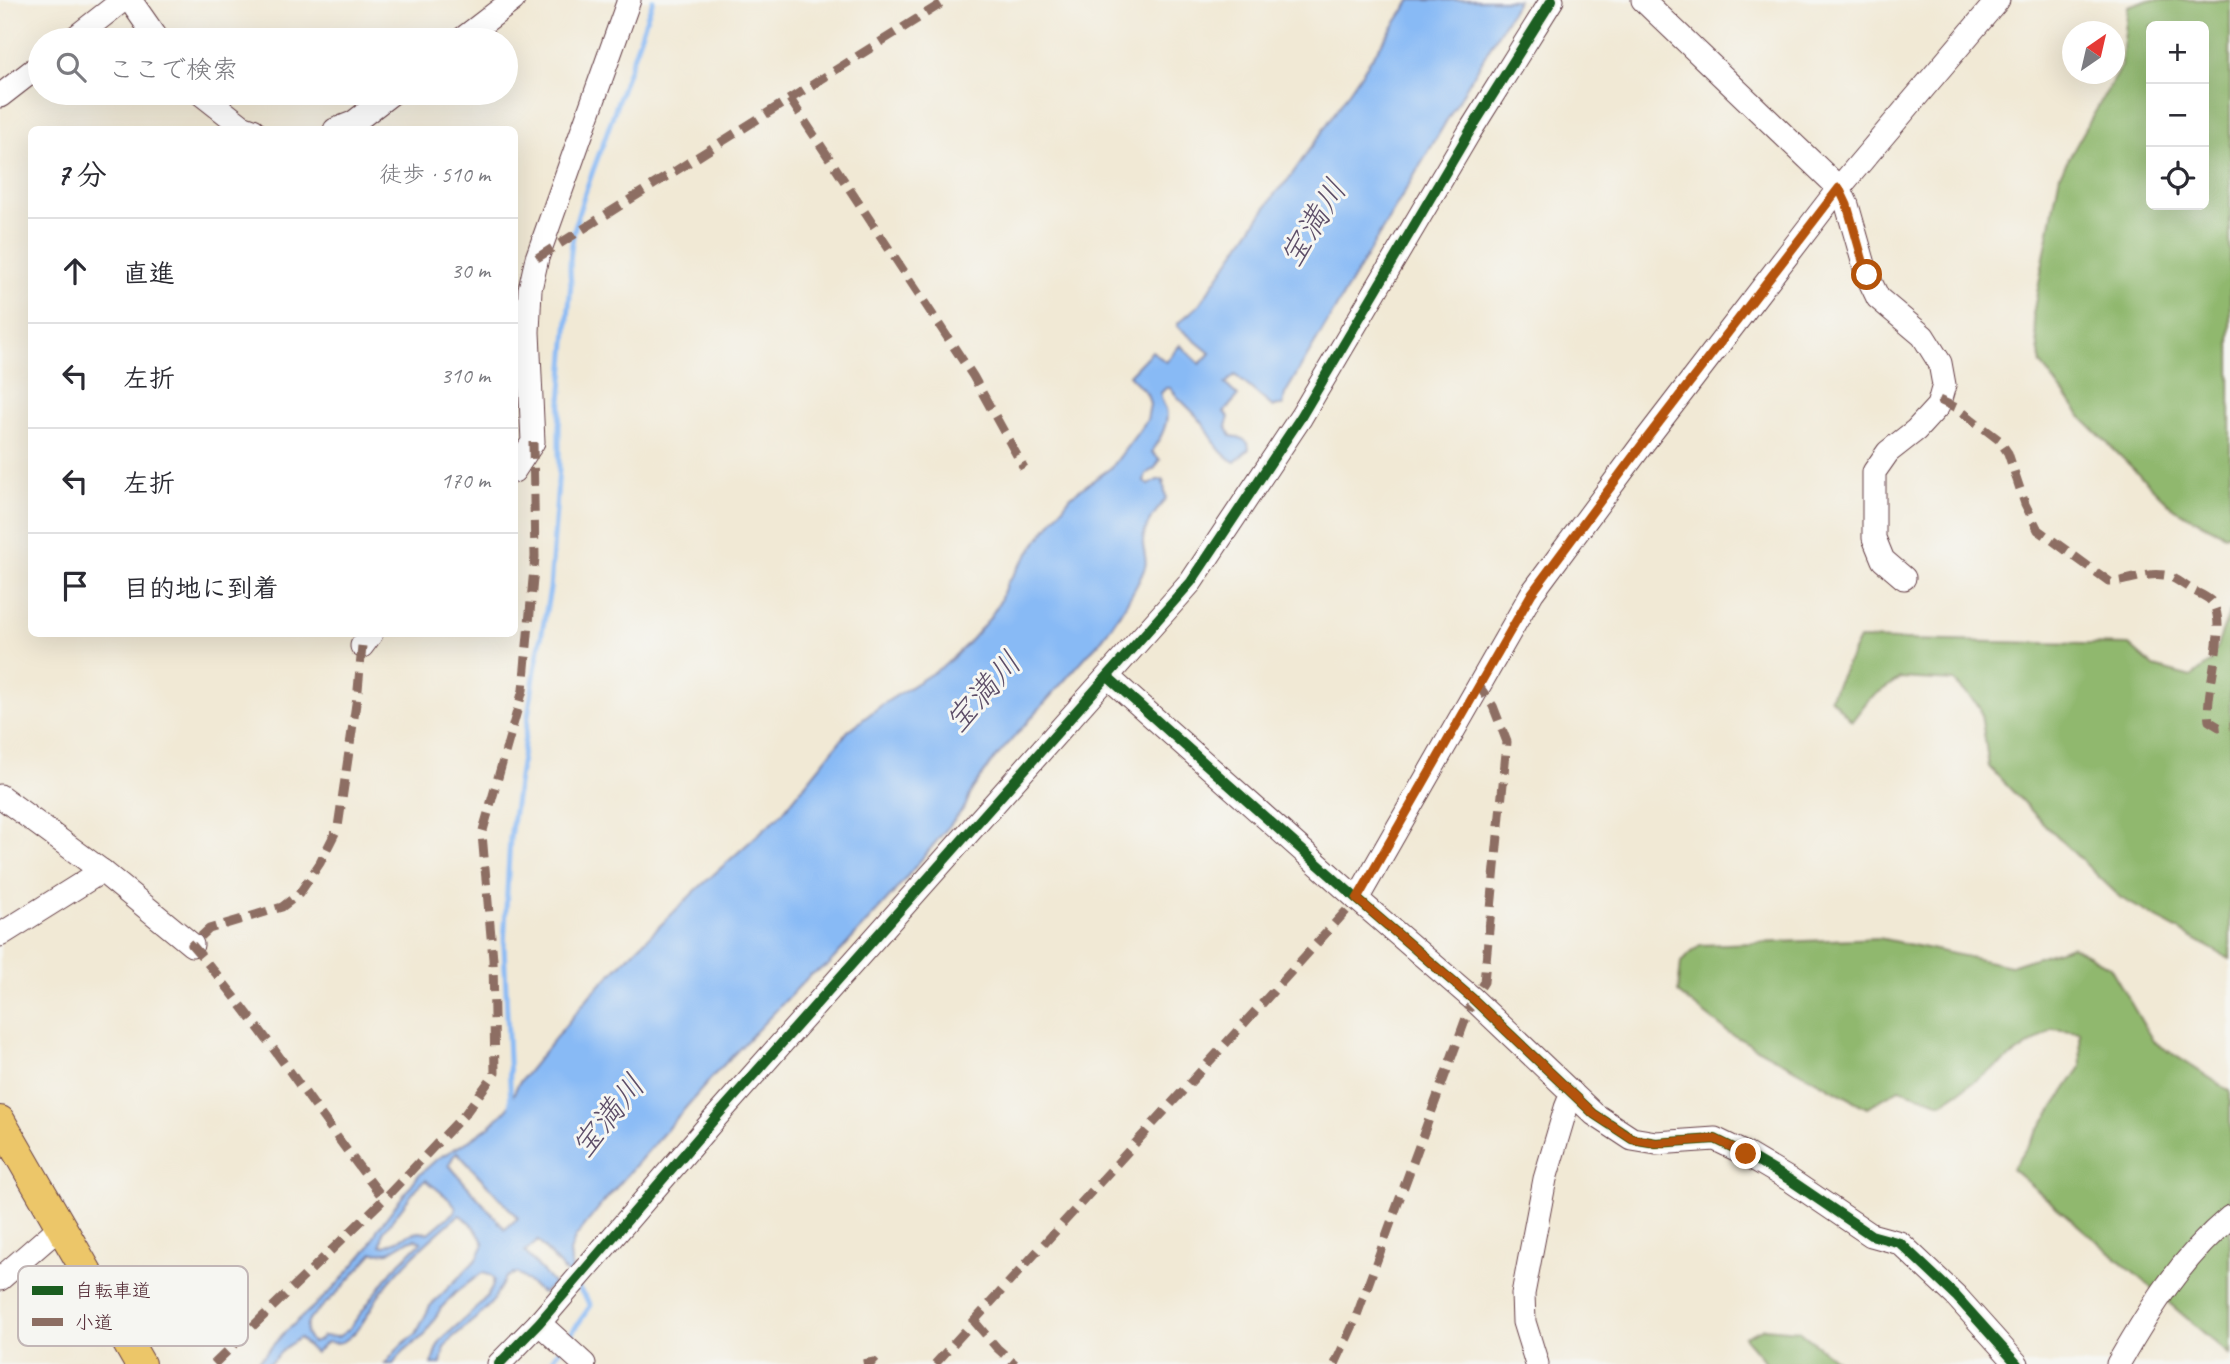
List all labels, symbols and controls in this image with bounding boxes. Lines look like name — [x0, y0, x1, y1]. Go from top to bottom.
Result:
north arrow — [2062, 21, 2125, 84]
map controls — [2146, 21, 2209, 210]
button: + — [2146, 21, 2209, 84]
search box — [28, 28, 518, 105]
icon: search — [52, 48, 90, 86]
text: ここで検索 — [108, 53, 238, 86]
button: − — [2146, 84, 2209, 147]
button: locate — [2146, 147, 2209, 210]
text: 7 分 — [56, 156, 107, 194]
text: 徒歩 · 510 m — [379, 160, 490, 189]
water label: 宝満川 — [1270, 171, 1356, 275]
icon: ahead — [56, 252, 94, 290]
text: 30 m — [451, 256, 490, 285]
text: 直進 — [123, 257, 175, 290]
route start — [1851, 259, 1882, 290]
icon: left — [56, 357, 94, 395]
text: 310 m — [441, 361, 490, 390]
text: 左折 — [123, 362, 175, 395]
icon: left — [56, 462, 94, 500]
text: 170 m — [441, 466, 490, 495]
text: 左折 — [123, 467, 175, 500]
icon: arrive — [56, 567, 94, 605]
text: 目的地に到着 — [123, 572, 279, 605]
water label: 宝満川 — [936, 643, 1030, 741]
water label: 宝満川 — [562, 1066, 654, 1166]
route end — [1730, 1138, 1761, 1169]
legend — [18, 1266, 248, 1346]
text: 自転車道 — [75, 1279, 151, 1303]
text: 小道 — [75, 1311, 113, 1335]

